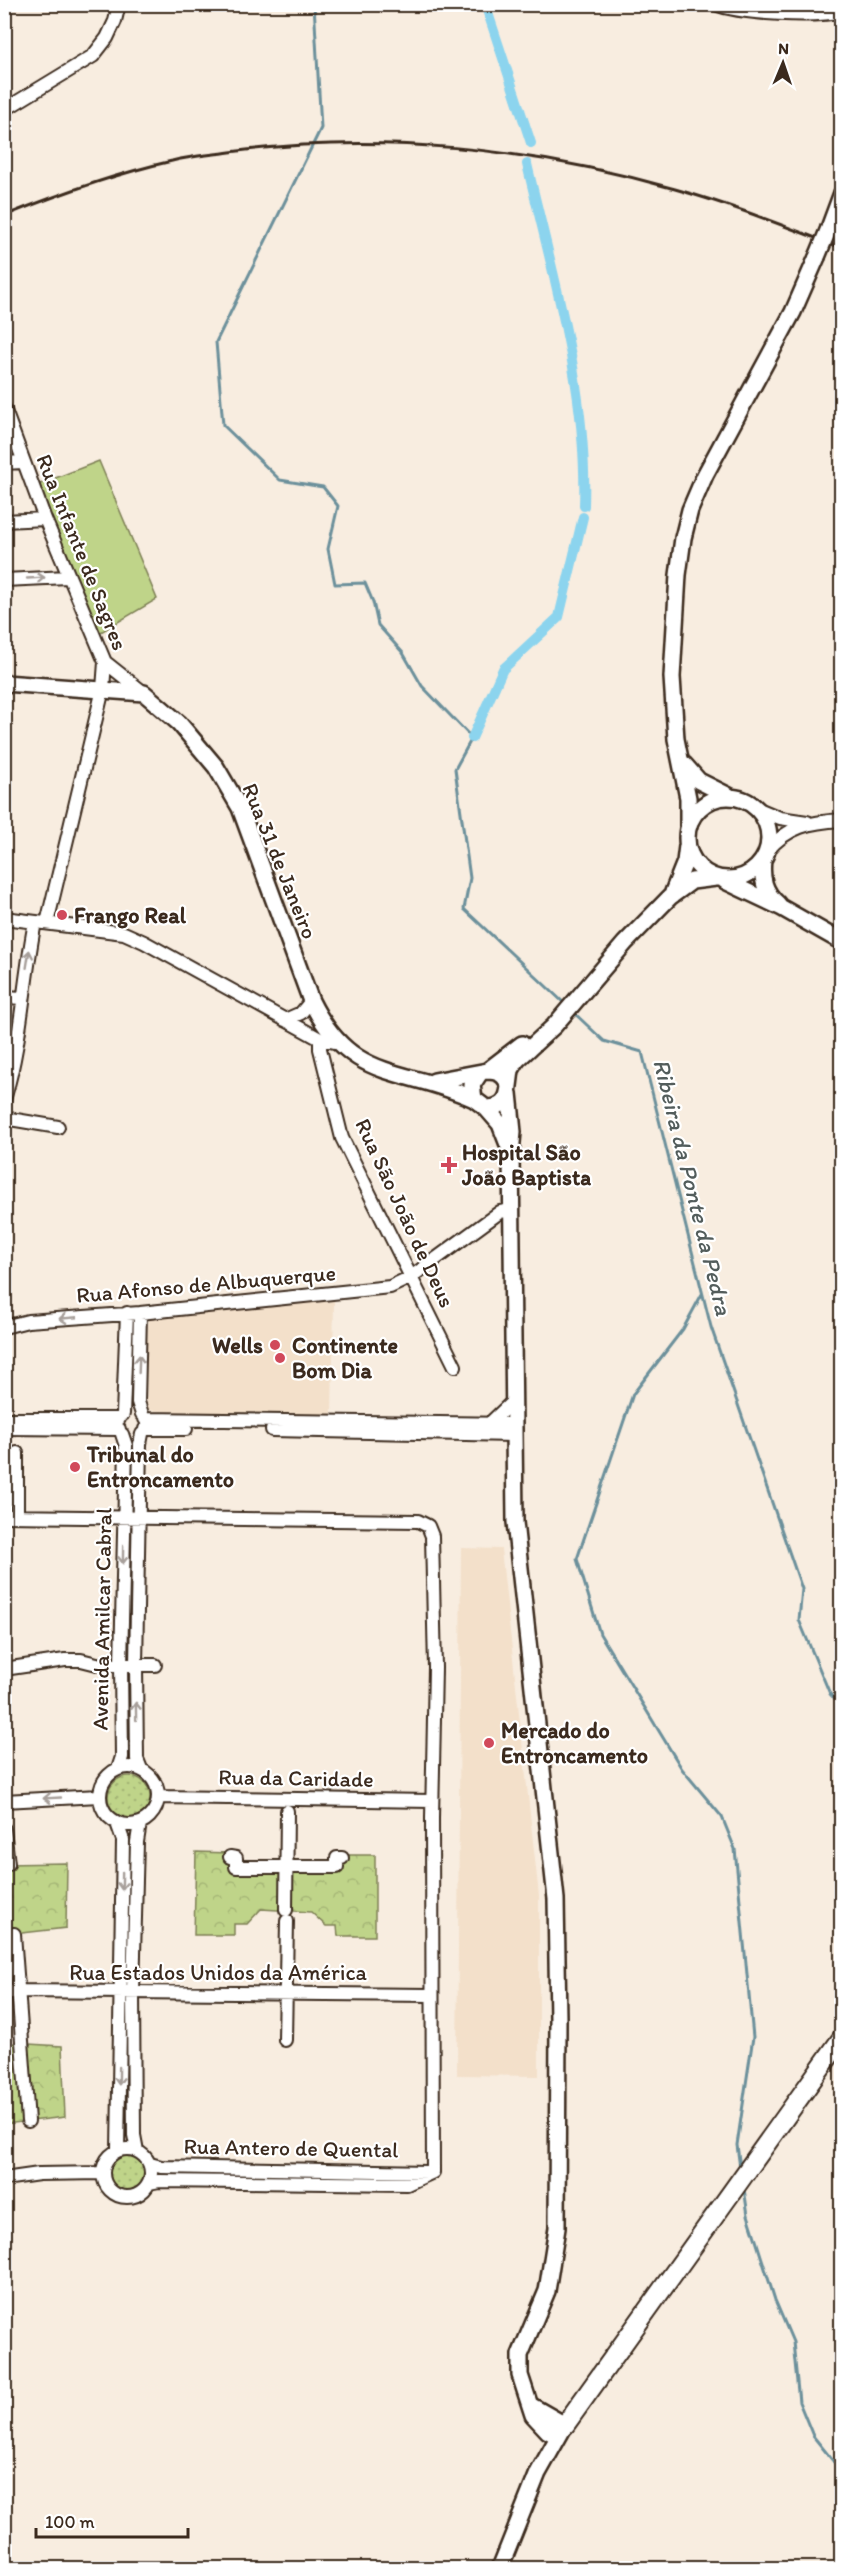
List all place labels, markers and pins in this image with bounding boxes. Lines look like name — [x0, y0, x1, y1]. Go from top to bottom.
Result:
place label: Frango Real — [74, 902, 187, 929]
marker: Frango Real — [55, 908, 69, 922]
place label: Hospital São João Baptista — [461, 1139, 591, 1191]
marker: Hospital São João Baptista — [440, 1156, 458, 1174]
place label: Wells — [212, 1332, 263, 1359]
place label: Continente Bom Dia — [292, 1332, 398, 1384]
marker: Wells — [268, 1338, 282, 1352]
marker: Continente Bom Dia — [273, 1351, 287, 1365]
place label: Tribunal do Entroncamento — [86, 1441, 234, 1493]
marker: Tribunal do Entroncamento — [68, 1460, 82, 1474]
place label: Mercado do Entroncamento — [501, 1717, 648, 1769]
marker: Mercado do Entroncamento — [482, 1736, 496, 1750]

